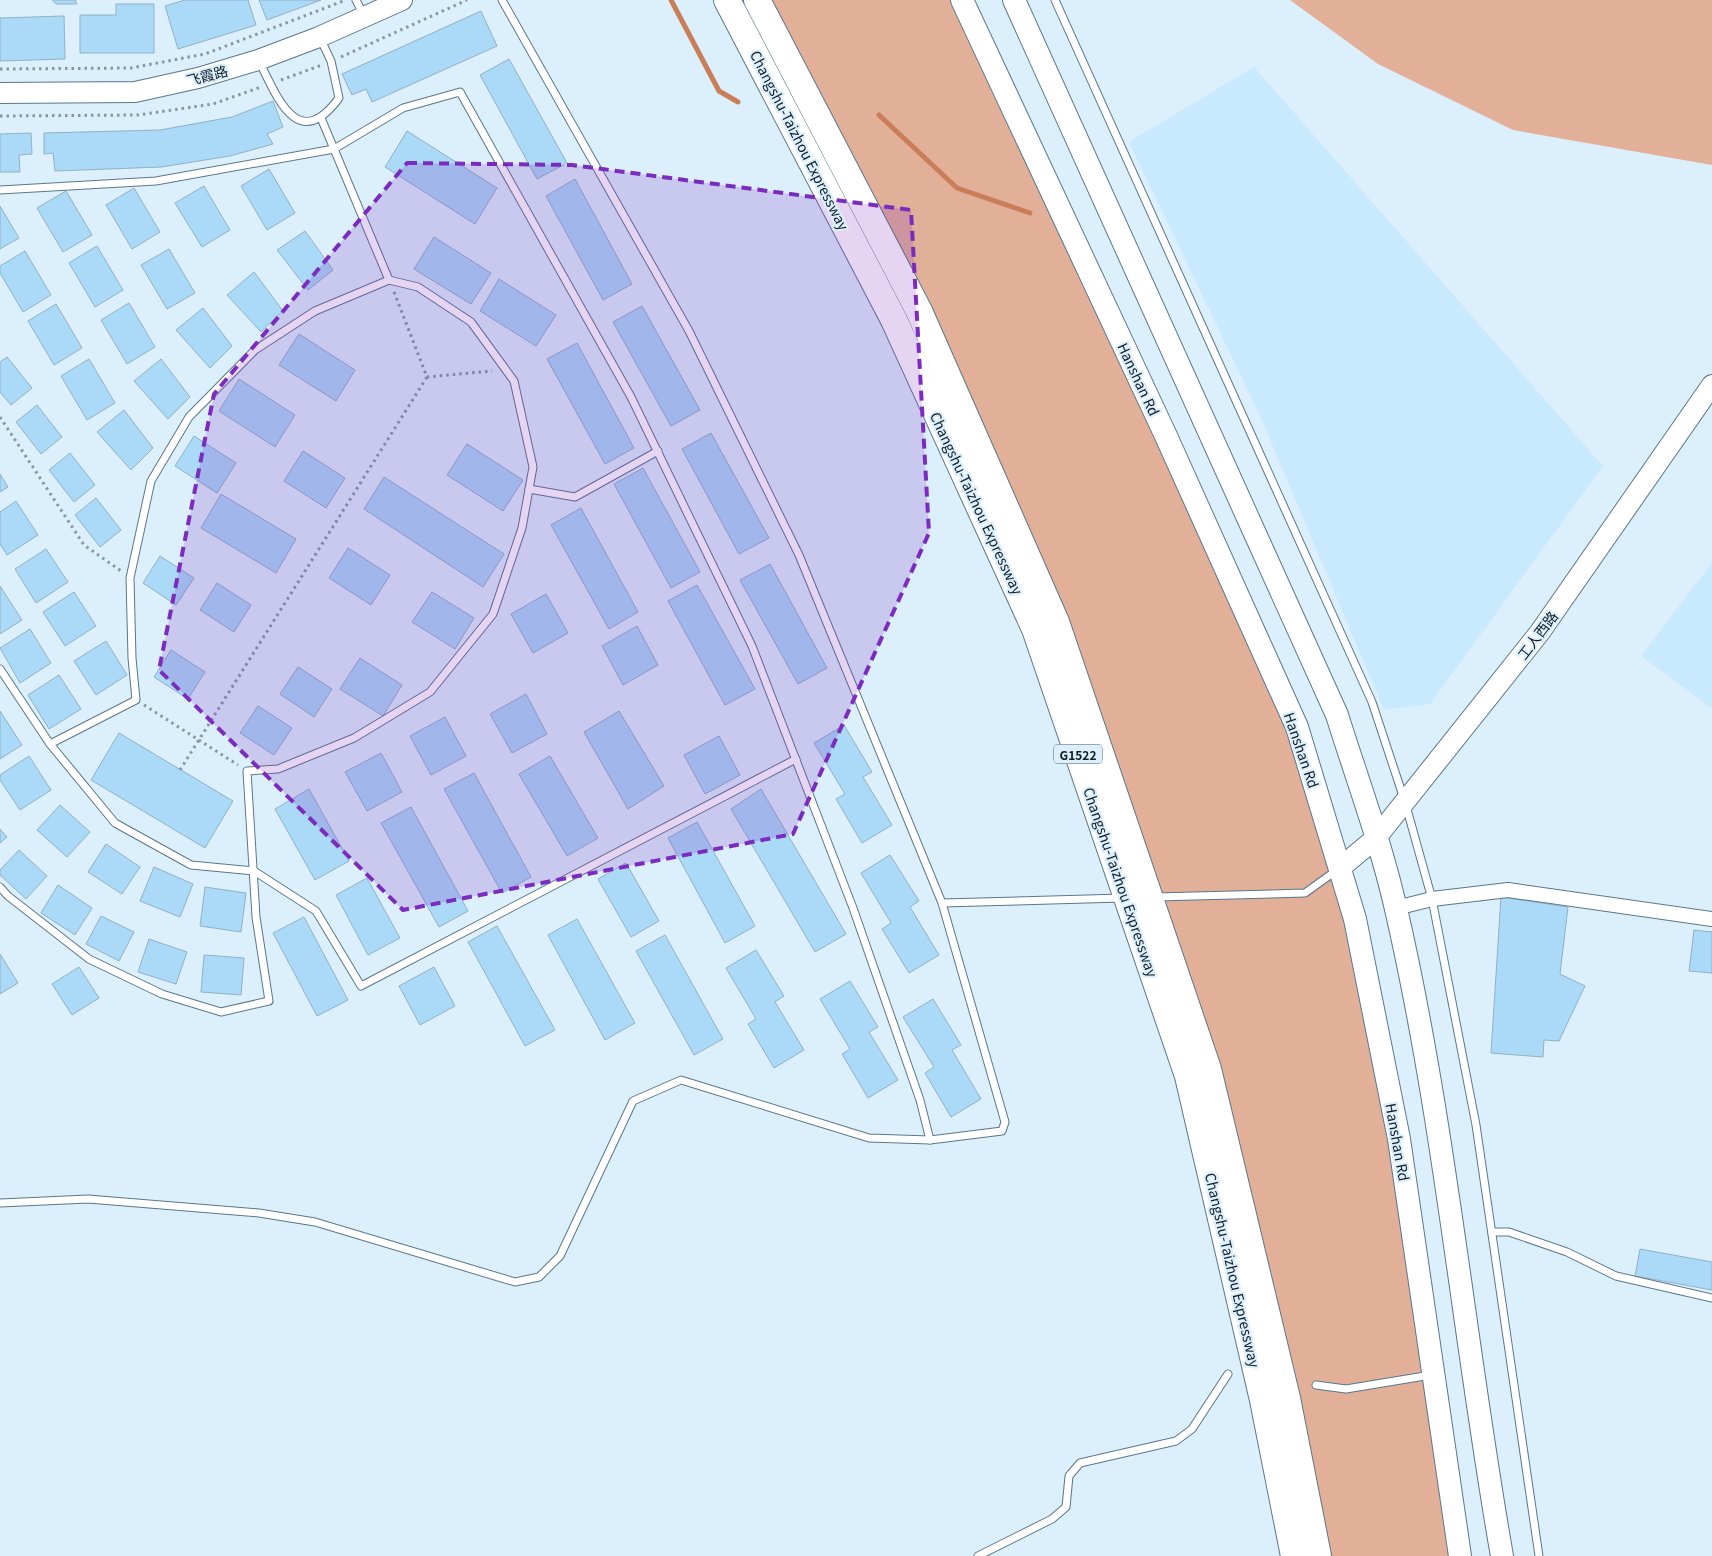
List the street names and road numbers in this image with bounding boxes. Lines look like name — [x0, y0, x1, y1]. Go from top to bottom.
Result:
street label: Changshu-Taizhou Expressway — [746, 47, 854, 234]
street label: 飞霞路 — [184, 60, 230, 90]
street label: Hanshan Rd — [1113, 339, 1165, 419]
street label: Changshu-Taizhou Expressway — [926, 408, 1028, 598]
street label: 工人西路 — [1512, 607, 1562, 663]
street label: Hanshan Rd — [1280, 710, 1324, 790]
road number: G1522 — [1054, 744, 1102, 764]
street label: Changshu-Taizhou Expressway — [1079, 785, 1163, 980]
street label: Hanshan Rd — [1381, 1102, 1415, 1182]
street label: Changshu-Taizhou Expressway — [1201, 1171, 1265, 1370]

